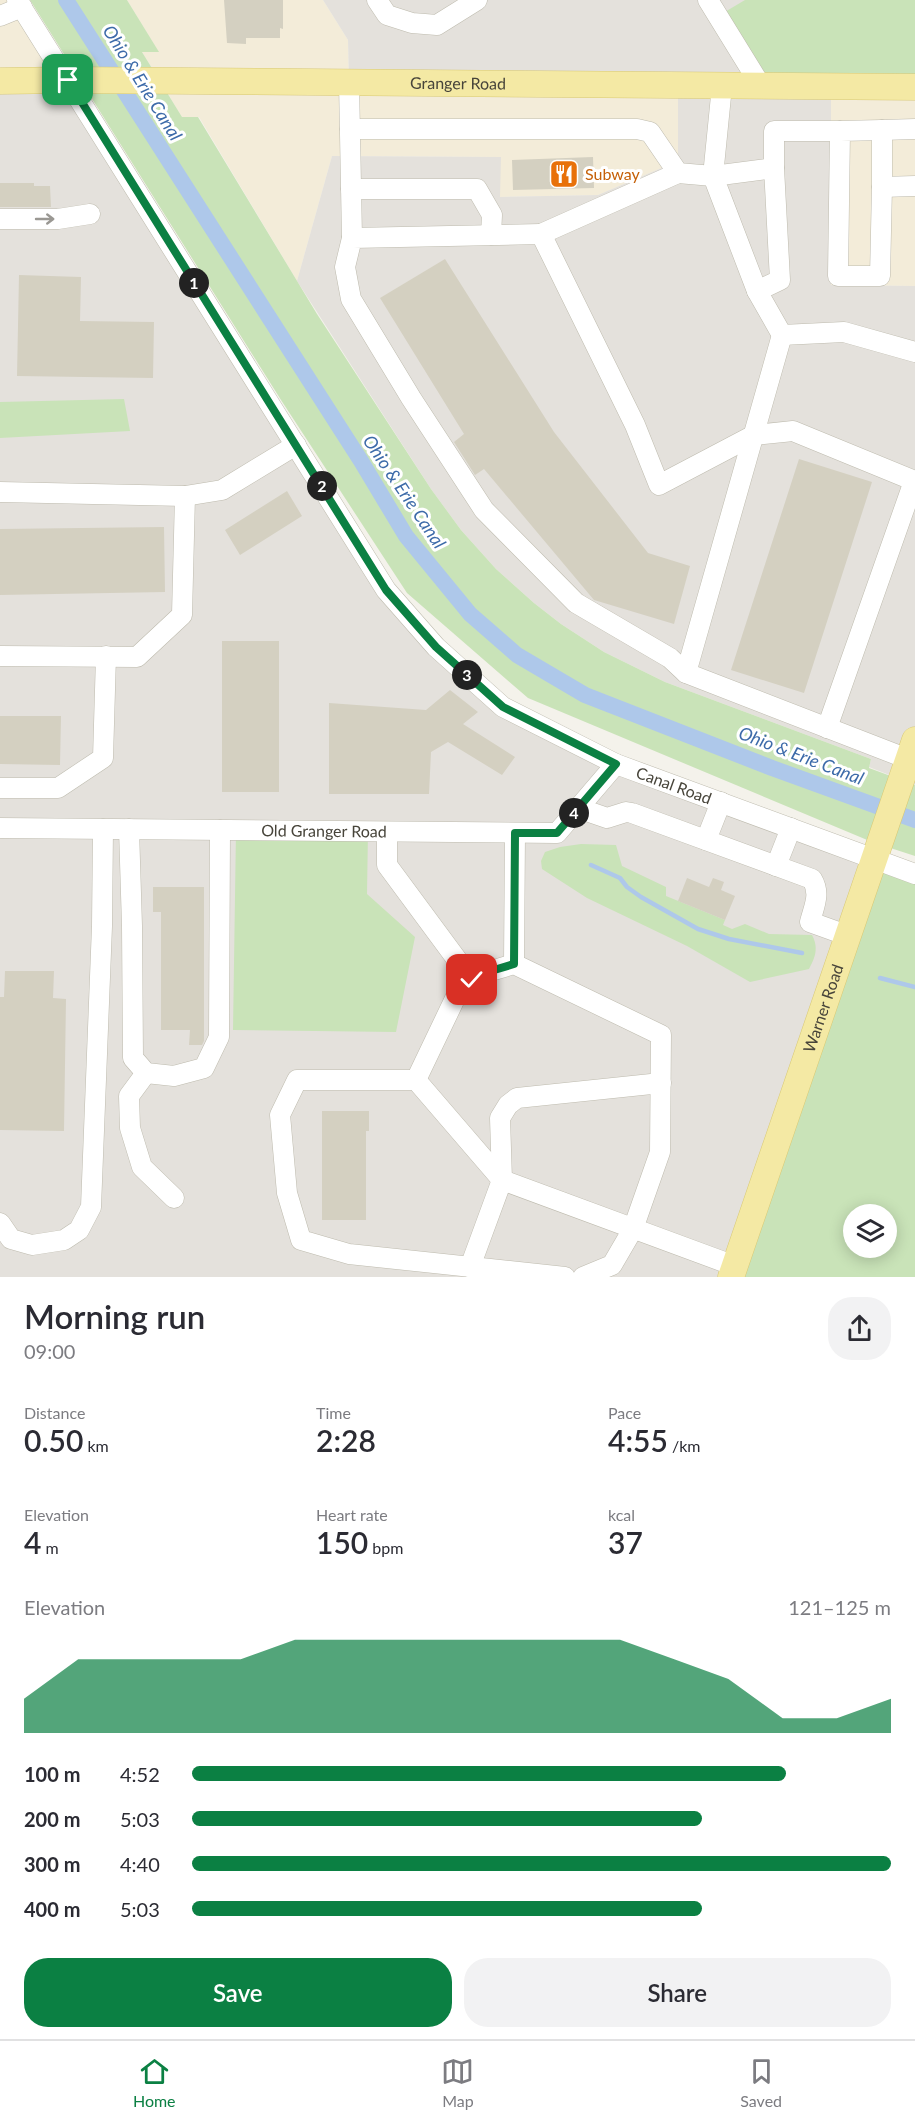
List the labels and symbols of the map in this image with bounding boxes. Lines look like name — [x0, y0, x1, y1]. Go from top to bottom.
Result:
water label: Ohio & Erie Canal — [98, 21, 187, 144]
pin — [42, 54, 93, 105]
street label: Granger Road — [410, 73, 506, 93]
restaurant icon: Subway — [548, 158, 580, 190]
place label: Subway — [585, 164, 641, 183]
one-way arrow — [35, 213, 55, 225]
pin: 1 — [179, 268, 209, 298]
water label: Ohio & Erie Canal — [359, 431, 451, 552]
pin: 2 — [307, 471, 337, 501]
pin: 3 — [452, 660, 482, 690]
water label: Ohio & Erie Canal — [736, 721, 867, 789]
street label: Canal Road — [634, 762, 714, 807]
pin: 4 — [559, 798, 589, 828]
street label: Old Granger Road — [261, 820, 387, 840]
pin — [446, 954, 497, 1005]
street label: Warner Road — [799, 962, 846, 1055]

